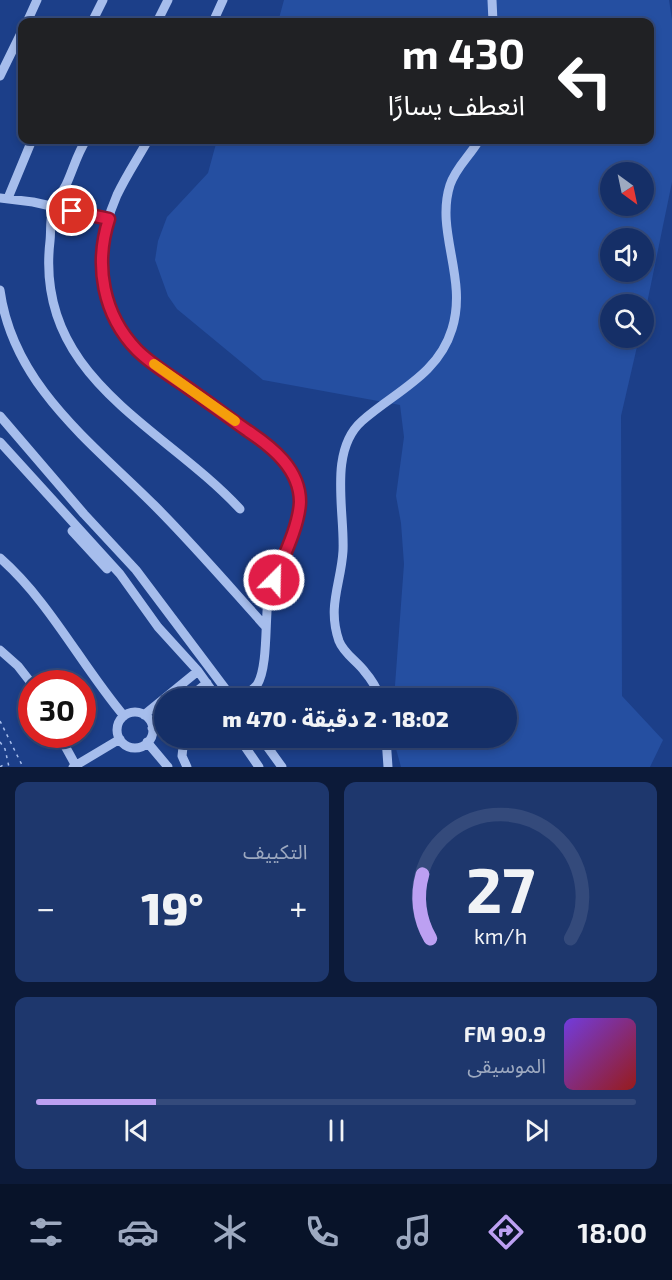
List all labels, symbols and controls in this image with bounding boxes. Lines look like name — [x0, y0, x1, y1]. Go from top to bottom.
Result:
text: 430 m — [402, 27, 525, 77]
icon: left — [546, 42, 624, 120]
text: انعطف يسارًا — [388, 88, 525, 120]
north arrow — [600, 162, 654, 216]
map controls — [600, 162, 654, 348]
pin — [46, 185, 97, 236]
icon: arrive — [55, 194, 88, 227]
button: sound — [600, 228, 654, 282]
button: search — [600, 294, 654, 348]
position arrow — [242, 548, 306, 612]
speed limit sign: 30 — [18, 670, 96, 748]
text: 18:02 · 2 دقيقة · 470 m — [222, 705, 449, 731]
text: التكييف — [243, 839, 308, 863]
text: 27 — [466, 851, 535, 926]
text: 19° — [141, 880, 203, 934]
text: − — [36, 887, 55, 927]
text: + — [289, 887, 307, 927]
text: km/h — [474, 923, 527, 948]
text: 90.9 FM — [464, 1020, 546, 1046]
text: الموسيقى — [467, 1053, 546, 1077]
icon: previous — [120, 1114, 153, 1147]
icon: pause — [320, 1114, 353, 1147]
icon: next — [520, 1114, 553, 1147]
icon: filters — [25, 1211, 67, 1253]
icon: car — [117, 1211, 159, 1253]
icon: climate — [209, 1211, 251, 1253]
icon: phone — [301, 1211, 343, 1253]
icon: music — [393, 1211, 435, 1253]
icon: directions — [485, 1211, 527, 1253]
text: 18:00 — [577, 1216, 647, 1248]

